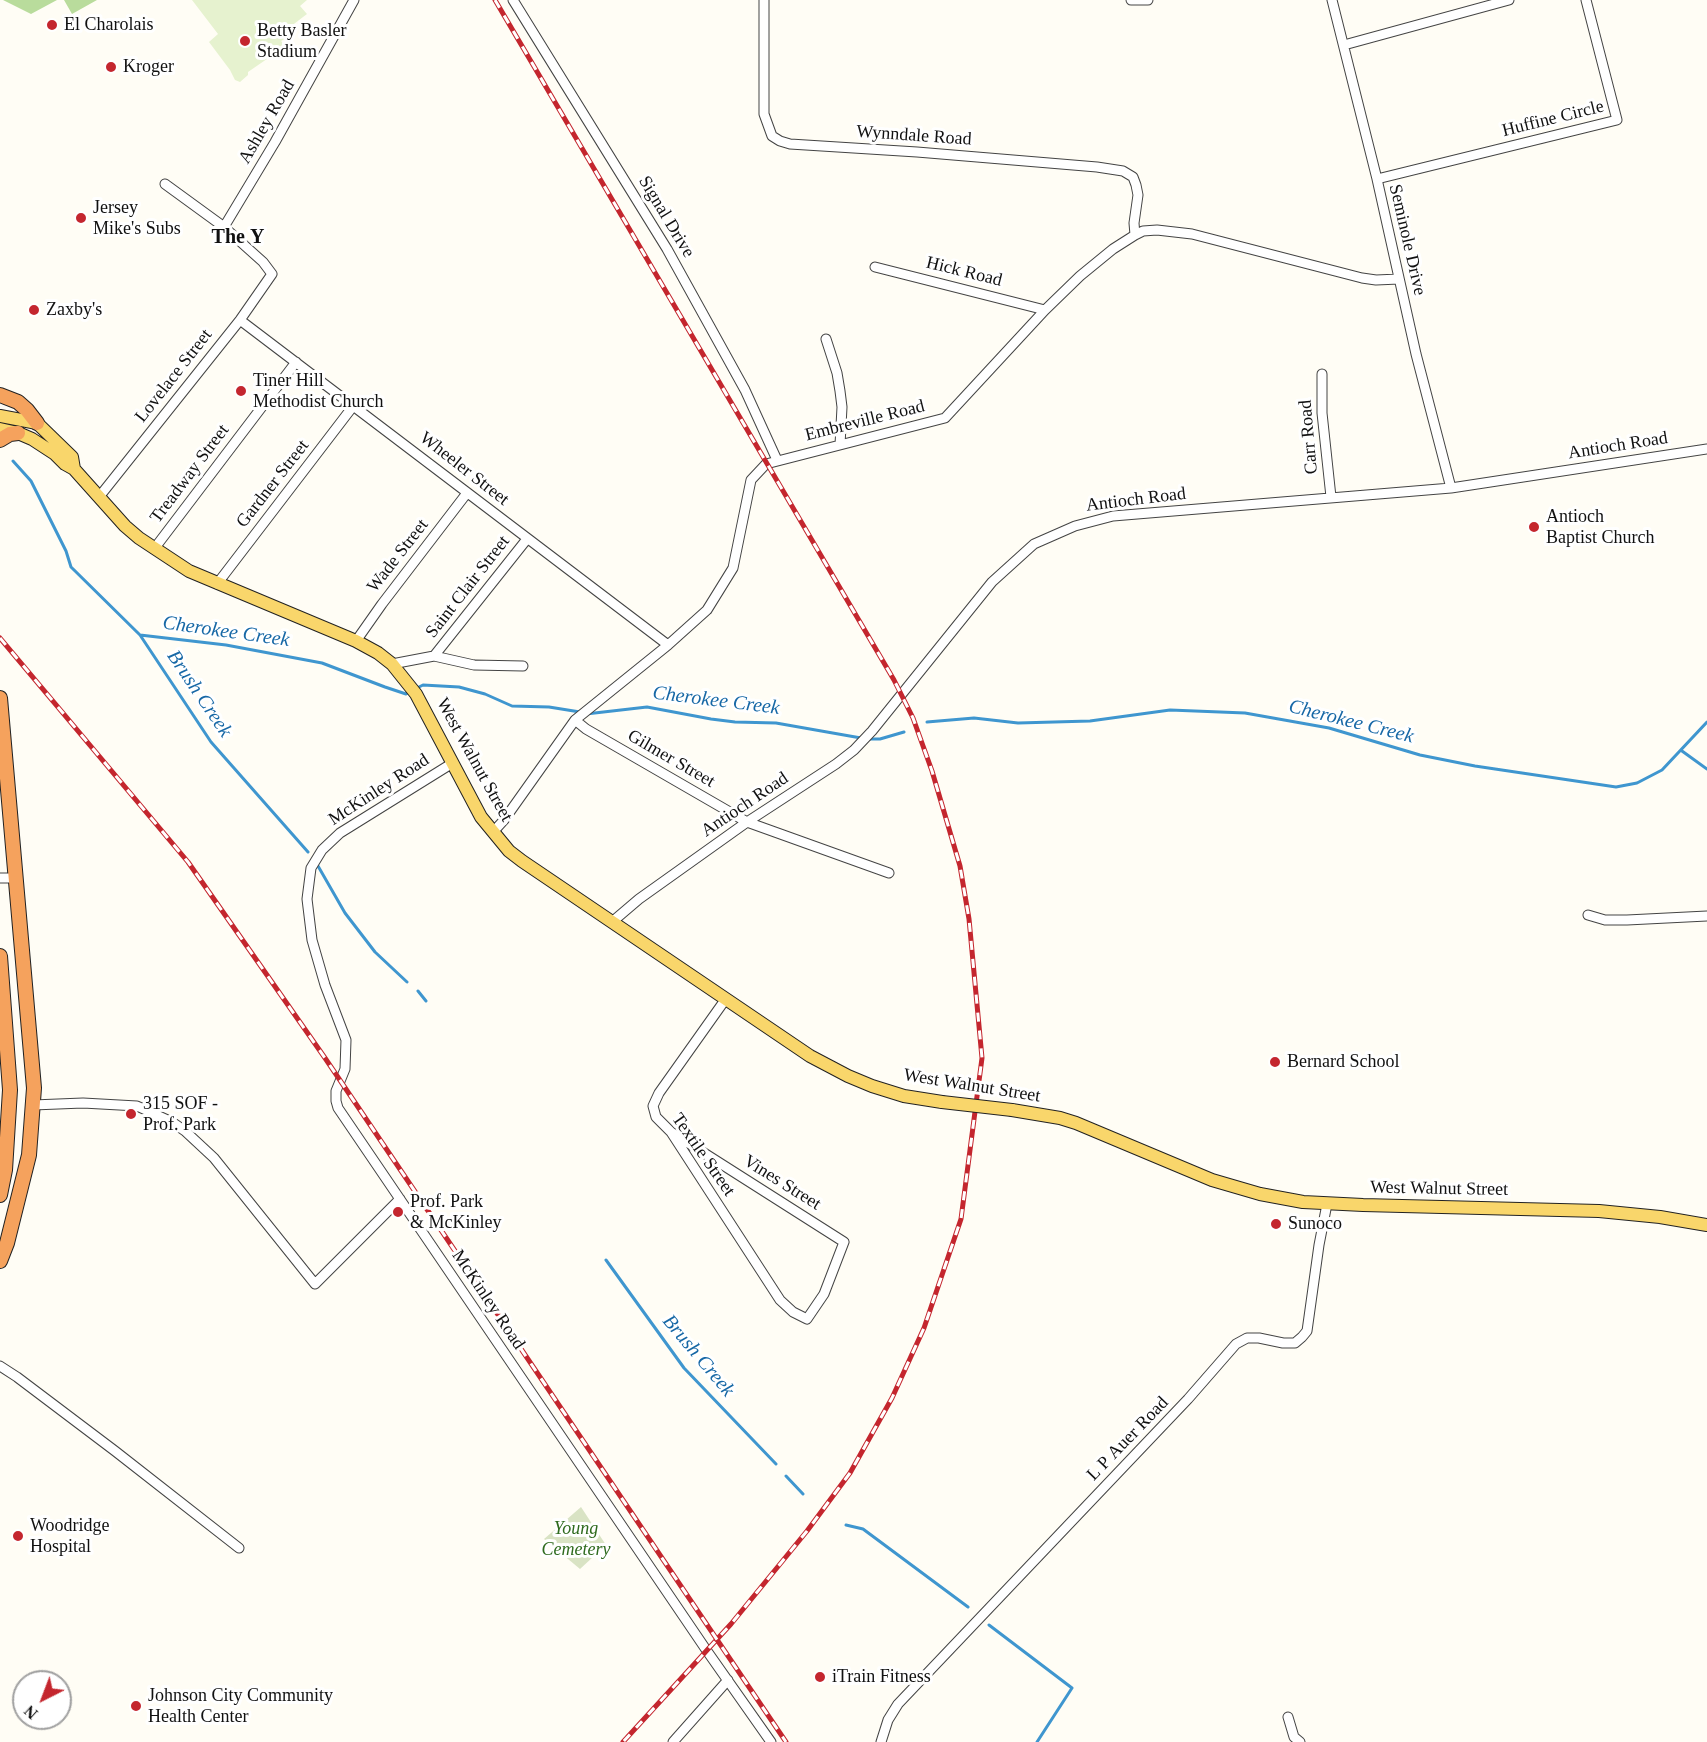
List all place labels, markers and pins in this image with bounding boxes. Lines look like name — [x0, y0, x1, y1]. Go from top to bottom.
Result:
place label: El Charolais — [64, 14, 153, 36]
marker: El Charolais — [45, 18, 59, 32]
place label: Betty Basler Stadium — [257, 20, 346, 63]
marker: Betty Basler Stadium — [238, 34, 252, 48]
place label: Kroger — [123, 56, 174, 78]
marker: Kroger — [104, 60, 118, 74]
place label: Jersey Mike's Subs — [93, 197, 181, 240]
marker: Jersey Mike's Subs — [74, 211, 88, 225]
place label: Zaxby's — [46, 299, 102, 321]
marker: Zaxby's — [27, 303, 41, 317]
place label: Tiner Hill Methodist Church — [253, 370, 383, 412]
marker: Tiner Hill Methodist Church — [234, 384, 248, 398]
place label: Antioch Baptist Church — [1546, 506, 1654, 548]
marker: Antioch Baptist Church — [1527, 520, 1541, 534]
place label: Bernard School — [1287, 1051, 1399, 1073]
marker: Bernard School — [1268, 1055, 1282, 1069]
place label: 315 SOF - Prof. Park — [143, 1093, 218, 1136]
marker: 315 SOF - Prof. Park — [124, 1107, 138, 1121]
place label: Prof. Park & McKinley — [410, 1191, 501, 1234]
marker: Prof. Park & McKinley — [391, 1205, 405, 1219]
place label: Sunoco — [1288, 1213, 1342, 1235]
marker: Sunoco — [1269, 1217, 1283, 1231]
place label: Woodridge Hospital — [30, 1515, 110, 1558]
marker: Woodridge Hospital — [11, 1529, 25, 1543]
place label: iTrain Fitness — [832, 1666, 931, 1688]
marker: iTrain Fitness — [813, 1670, 827, 1684]
place label: Johnson City Community Health Center — [148, 1685, 333, 1728]
marker: Johnson City Community Health Center — [129, 1699, 143, 1713]

